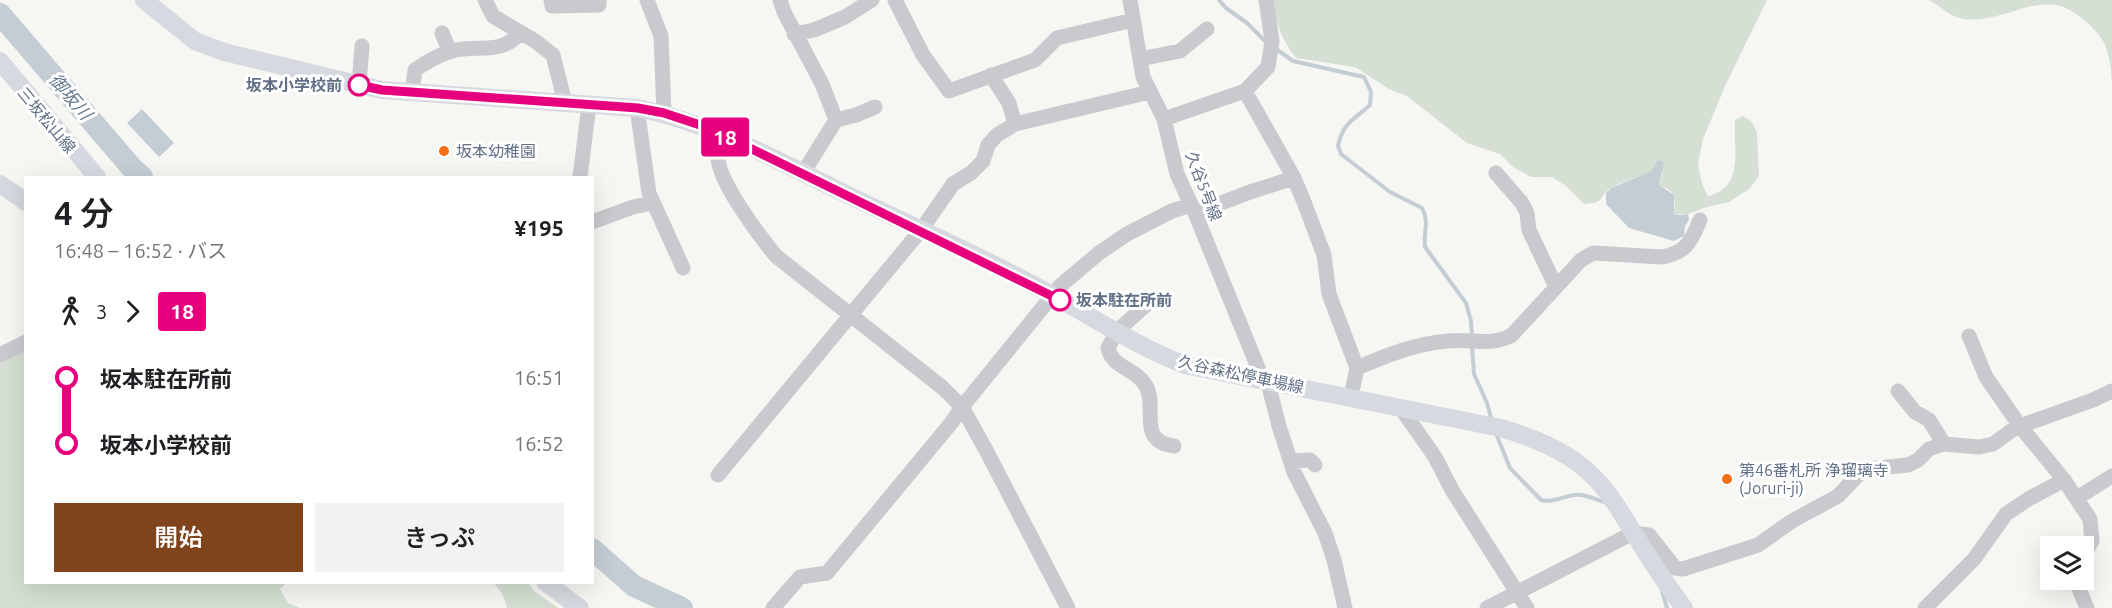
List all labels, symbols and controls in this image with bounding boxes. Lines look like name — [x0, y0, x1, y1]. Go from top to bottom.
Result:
water label: 御坂川 — [46, 69, 98, 124]
marker: 坂本小学校前 — [348, 74, 370, 96]
place label: 坂本小学校前 — [246, 76, 342, 94]
street label: 三坂松山線 — [14, 84, 80, 156]
line badge: 18 — [698, 118, 752, 156]
text: 18 — [713, 125, 737, 149]
place label: 坂本幼稚園 — [456, 142, 536, 160]
marker: 坂本幼稚園 — [437, 144, 451, 158]
street label: 久谷5号線 — [1183, 149, 1225, 223]
text: 4 分 — [54, 194, 113, 231]
text: ¥195 — [514, 215, 564, 240]
text: 16:48 – 16:52 · バス — [54, 239, 227, 262]
marker: 坂本駐在所前 — [1049, 289, 1071, 311]
place label: 坂本駐在所前 — [1076, 291, 1172, 309]
icon: walk — [54, 295, 87, 328]
icon: forward — [116, 295, 149, 328]
text: 18 — [170, 299, 194, 323]
text: 3 — [96, 300, 107, 323]
street label: 久谷森松停車場線 — [1177, 352, 1305, 396]
text: 坂本駐在所前 — [100, 366, 232, 391]
text: 16:51 — [514, 366, 564, 389]
text: 坂本小学校前 — [100, 432, 232, 457]
text: 16:52 — [514, 432, 564, 455]
place label: 第46番札所 浄瑠璃寺 (Joruri-ji) — [1739, 461, 1889, 498]
marker: 第46番札所 浄瑠璃寺 (Joruri-ji) — [1720, 472, 1734, 486]
button: 開始 — [54, 503, 303, 572]
button: きっぷ — [315, 503, 564, 572]
map controls — [2040, 536, 2094, 590]
button: layers — [2040, 536, 2094, 590]

